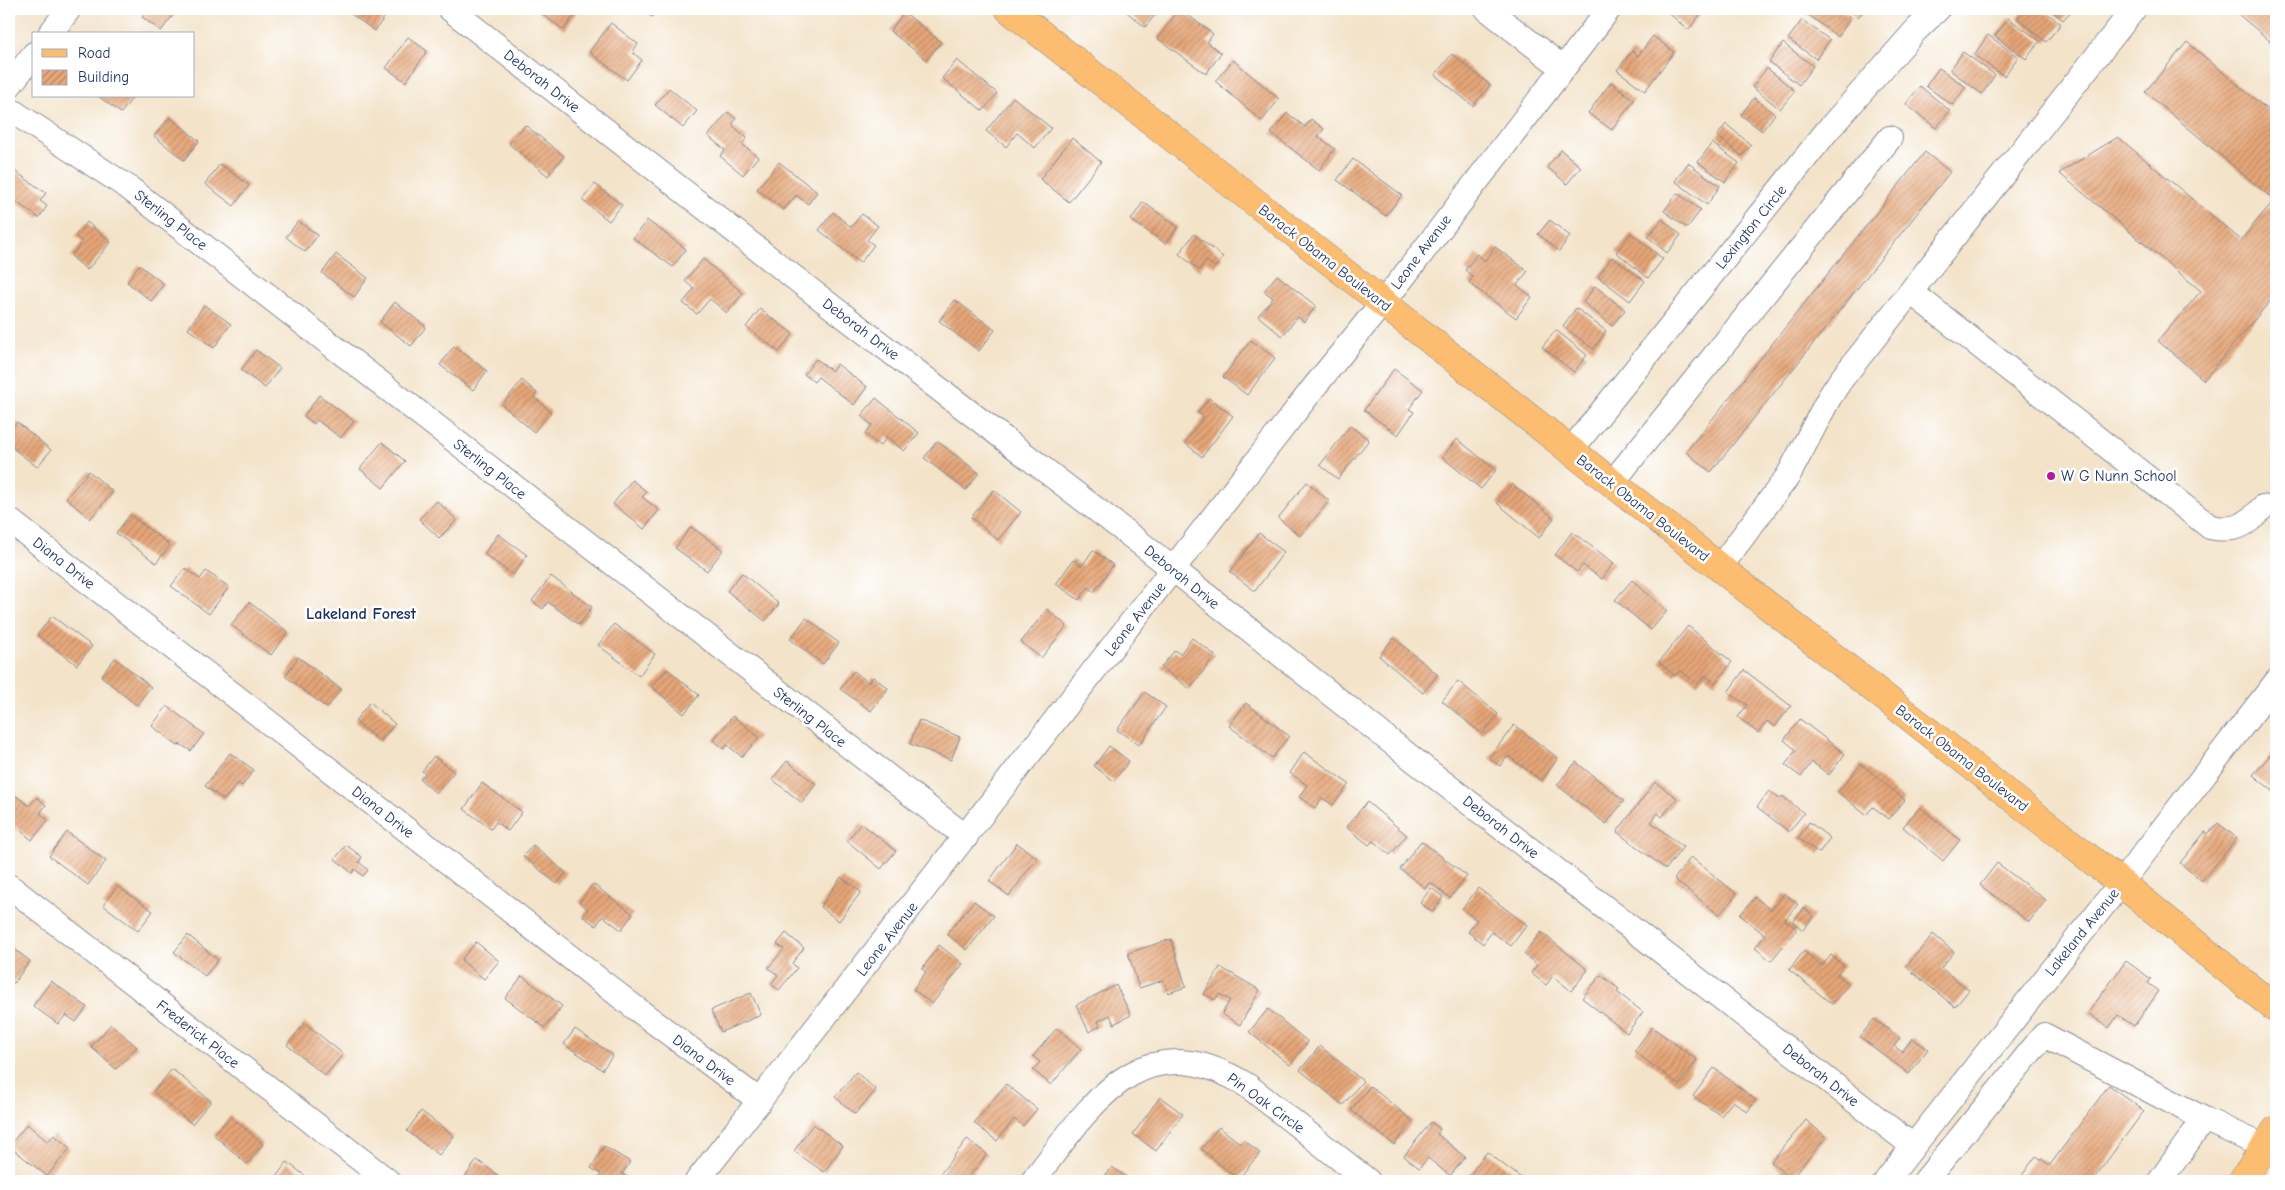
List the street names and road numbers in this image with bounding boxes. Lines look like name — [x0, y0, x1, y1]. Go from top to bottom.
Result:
street label: Deborah Drive — [500, 46, 584, 117]
street label: Lexington Circle — [1712, 181, 1791, 273]
street label: Sterling Place — [131, 186, 211, 254]
street label: Barack Obama Boulevard — [1255, 201, 1395, 315]
street label: Leone Avenue — [1387, 211, 1455, 293]
street label: Deborah Drive — [819, 294, 903, 364]
street label: Sterling Place — [450, 435, 530, 503]
street label: Barack Obama Boulevard — [1573, 451, 1713, 565]
street label: Diana Drive — [29, 533, 99, 593]
street label: Deborah Drive — [1141, 541, 1224, 613]
street label: Leone Avenue — [1100, 578, 1170, 660]
street label: Sterling Place — [770, 683, 850, 751]
street label: Barack Obama Boulevard — [1892, 701, 2032, 815]
street label: Diana Drive — [348, 782, 418, 842]
street label: Deborah Drive — [1459, 792, 1543, 863]
street label: Lakeland Avenue — [2041, 884, 2123, 979]
street label: Leone Avenue — [852, 898, 922, 980]
street label: Frederick Place — [153, 996, 243, 1072]
street label: Diana Drive — [669, 1031, 739, 1090]
street label: Deborah Drive — [1779, 1040, 1863, 1111]
street label: Pin Oak Circle — [1224, 1069, 1308, 1137]

